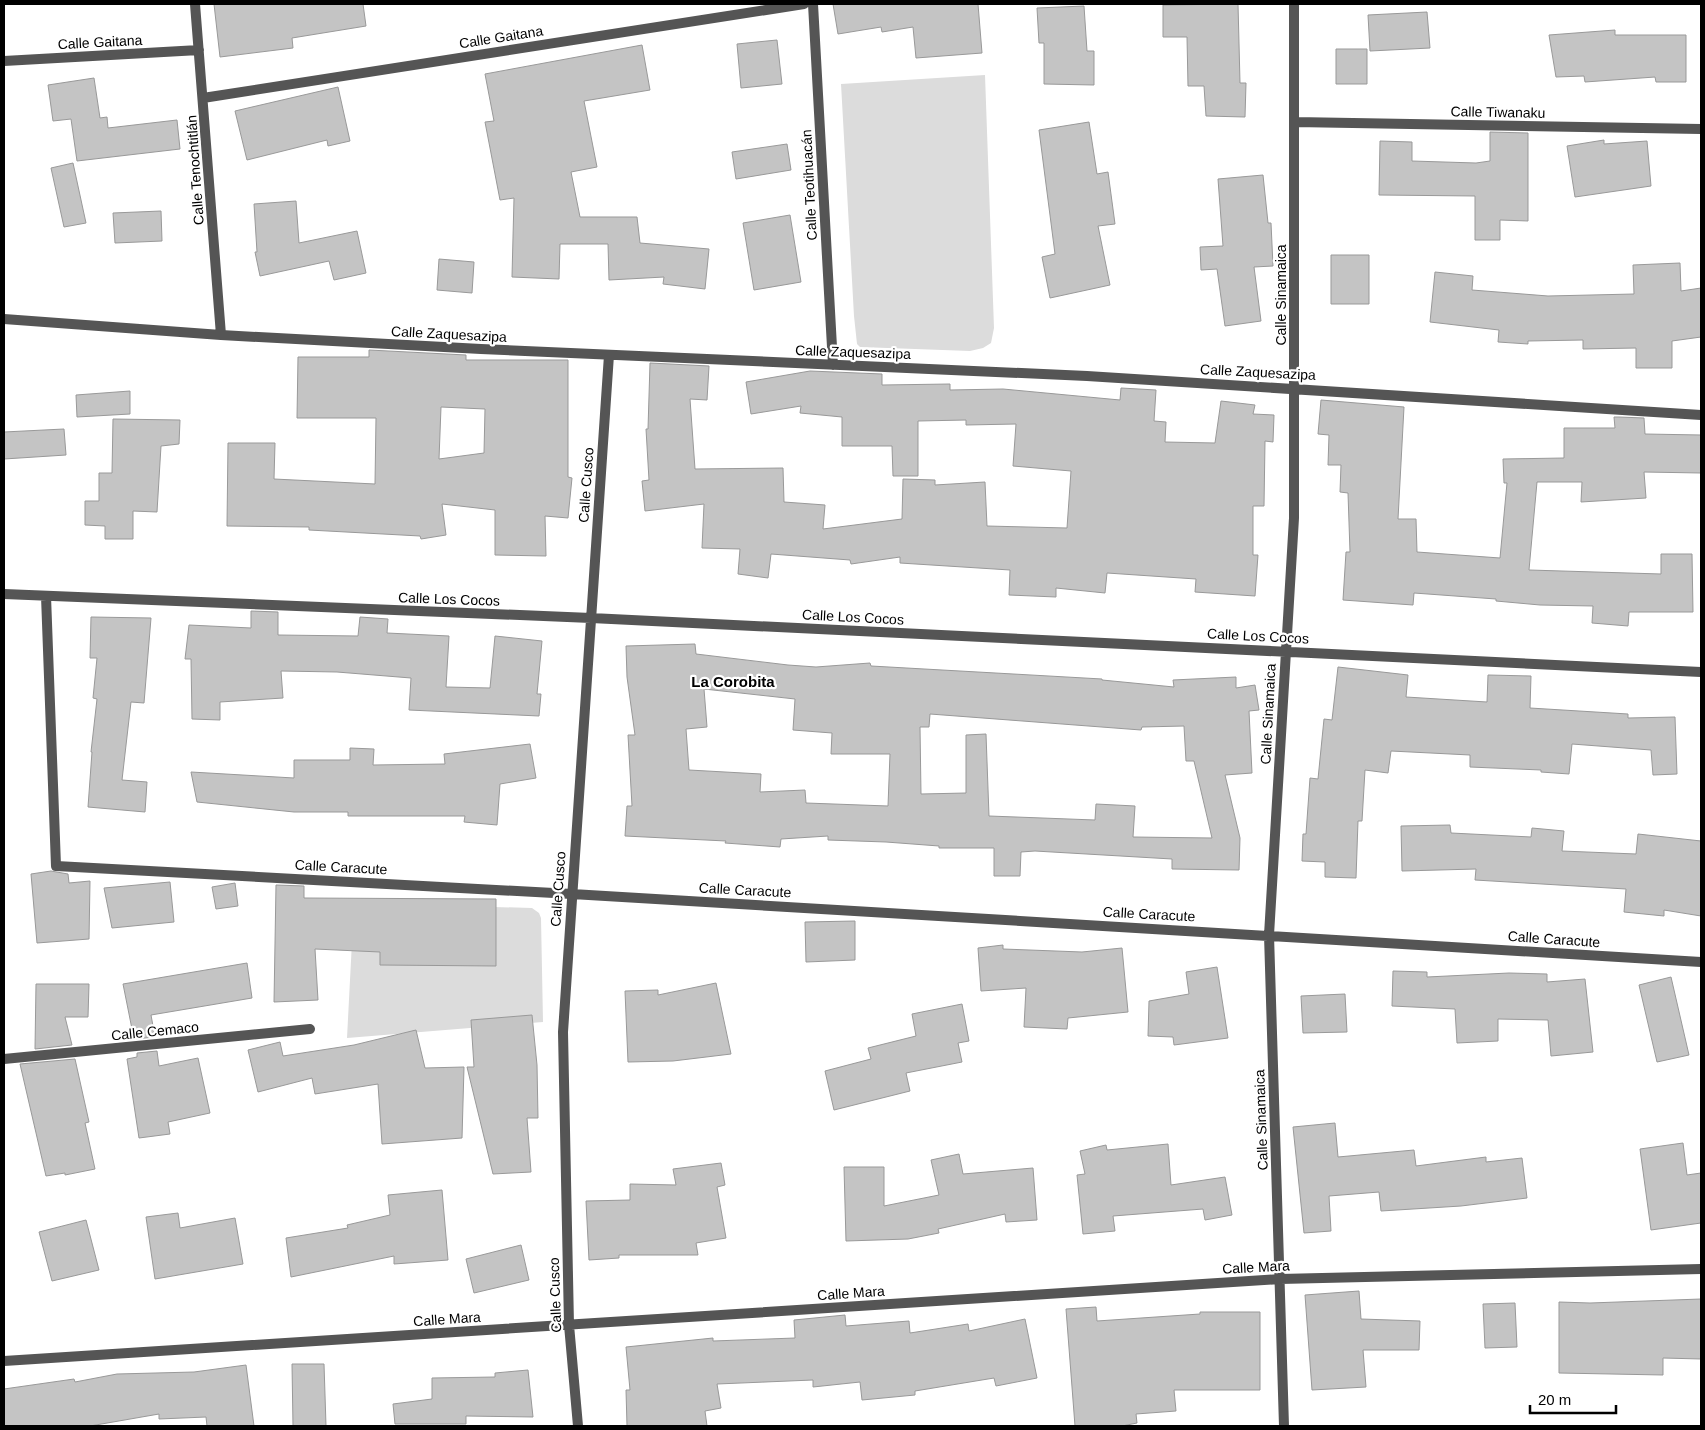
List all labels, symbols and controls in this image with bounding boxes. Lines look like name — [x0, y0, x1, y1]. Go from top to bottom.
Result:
street label: Calle Gaitana — [458, 22, 544, 52]
street label: Calle Gaitana — [57, 32, 143, 52]
street label: Calle Tiwanaku — [1450, 103, 1546, 121]
street label: Calle Tenochtitlán — [183, 114, 207, 226]
street label: Calle Teotihuacán — [798, 129, 820, 241]
street label: Calle Sinamaica — [1273, 244, 1289, 346]
street label: Calle Zaquesazipa — [391, 323, 508, 345]
street label: Calle Zaquesazipa — [795, 342, 911, 362]
street label: Calle Zaquesazipa — [1200, 361, 1317, 383]
street label: Calle Cusco — [575, 447, 597, 523]
street label: Calle Los Cocos — [398, 589, 500, 609]
street label: Calle Los Cocos — [802, 606, 904, 628]
street label: Calle Los Cocos — [1207, 625, 1309, 647]
street label: Calle Sinamaica — [1257, 663, 1279, 765]
district label: La Corobita — [691, 673, 775, 690]
street label: Calle Cusco — [547, 851, 569, 927]
street label: Calle Caracute — [294, 857, 388, 877]
street label: Calle Caracute — [698, 880, 792, 900]
street label: Calle Caracute — [1102, 904, 1196, 924]
street label: Calle Caracute — [1507, 928, 1601, 950]
street label: Calle Cemaco — [110, 1018, 200, 1044]
street label: Calle Sinamaica — [1251, 1069, 1271, 1171]
street label: Calle Cusco — [546, 1257, 564, 1333]
street label: Calle Mara — [1222, 1257, 1290, 1277]
street label: Calle Mara — [817, 1283, 886, 1303]
street label: Calle Mara — [413, 1309, 482, 1329]
scale bar — [1530, 1382, 1616, 1414]
text: 20 m — [1538, 1391, 1571, 1408]

